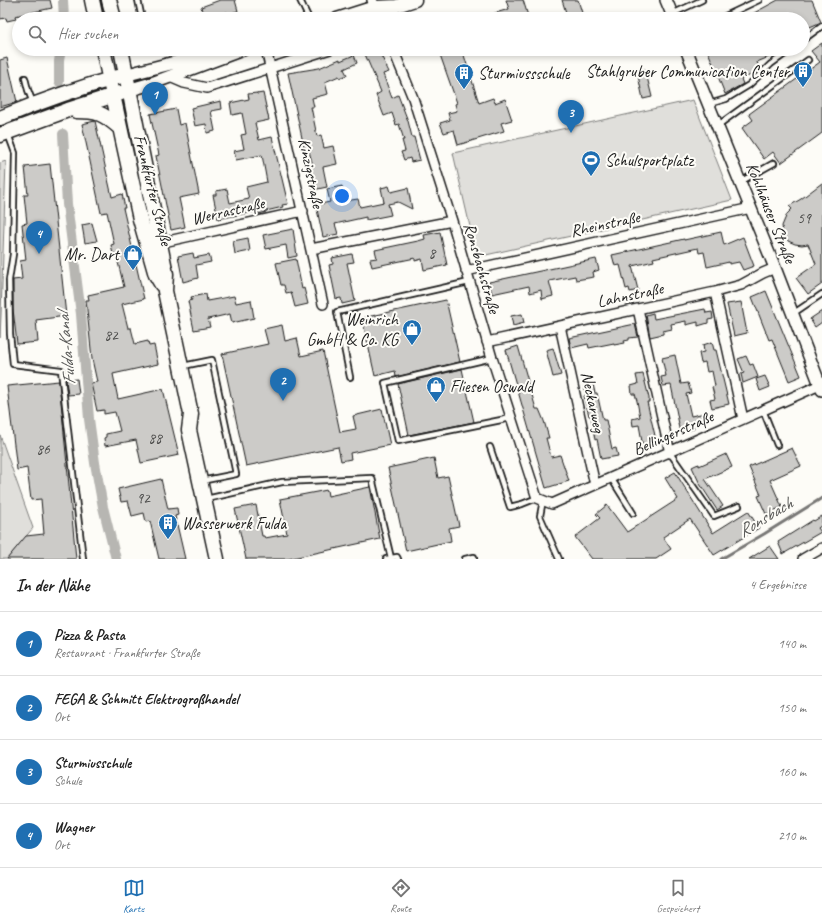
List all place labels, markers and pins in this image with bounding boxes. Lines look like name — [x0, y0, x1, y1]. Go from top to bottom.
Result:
building icon: Stahlgruber Communication Center — [792, 60, 814, 88]
place label: Stahlgruber Communication Center — [586, 61, 791, 82]
building icon: Sturmiussschule — [453, 62, 475, 90]
place label: Sturmiussschule — [478, 63, 571, 84]
pin: 1 — [142, 82, 168, 115]
pin: 3 — [558, 100, 584, 133]
sports icon: Schulsportplatz — [580, 149, 602, 177]
place label: Schulsportplatz — [605, 150, 695, 171]
pin: 4 — [26, 221, 52, 254]
shop icon: Mr. Dart — [122, 243, 144, 271]
place label: Mr. Dart — [64, 244, 121, 265]
place label: Weinrich GmbH & Co. KG — [307, 309, 400, 350]
shop icon: Weinrich GmbH & Co. KG — [401, 318, 423, 346]
pin: 2 — [270, 368, 296, 401]
shop icon: Fliesen Oswald — [425, 375, 447, 403]
place label: Fliesen Oswald — [450, 376, 535, 397]
building icon: Wasserwerk Fulda — [157, 512, 179, 540]
place label: Wasserwerk Fulda — [182, 513, 287, 534]

